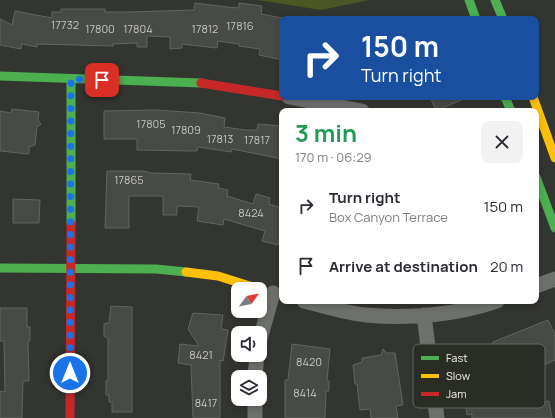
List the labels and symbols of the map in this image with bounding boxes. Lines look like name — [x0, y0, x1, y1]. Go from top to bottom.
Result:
house number: 17732 — [51, 17, 79, 32]
house number: 17816 — [226, 18, 254, 33]
house number: 17800 — [85, 21, 115, 36]
house number: 17804 — [123, 21, 153, 36]
house number: 17812 — [192, 21, 218, 36]
pin — [85, 63, 119, 97]
house number: 17805 — [136, 116, 166, 131]
house number: 17809 — [171, 122, 201, 137]
house number: 17813 — [207, 131, 233, 146]
house number: 17817 — [244, 132, 270, 147]
house number: 17865 — [114, 172, 144, 187]
house number: 8424 — [238, 205, 264, 220]
north arrow — [231, 282, 267, 318]
legend — [413, 344, 545, 408]
house number: 8421 — [189, 347, 213, 362]
text: Fast — [446, 350, 468, 365]
position arrow — [49, 352, 91, 394]
house number: 8420 — [296, 354, 322, 369]
text: Slow — [446, 368, 471, 383]
house number: 8414 — [293, 385, 317, 400]
text: Jam — [446, 386, 467, 401]
house number: 8417 — [195, 395, 217, 410]

